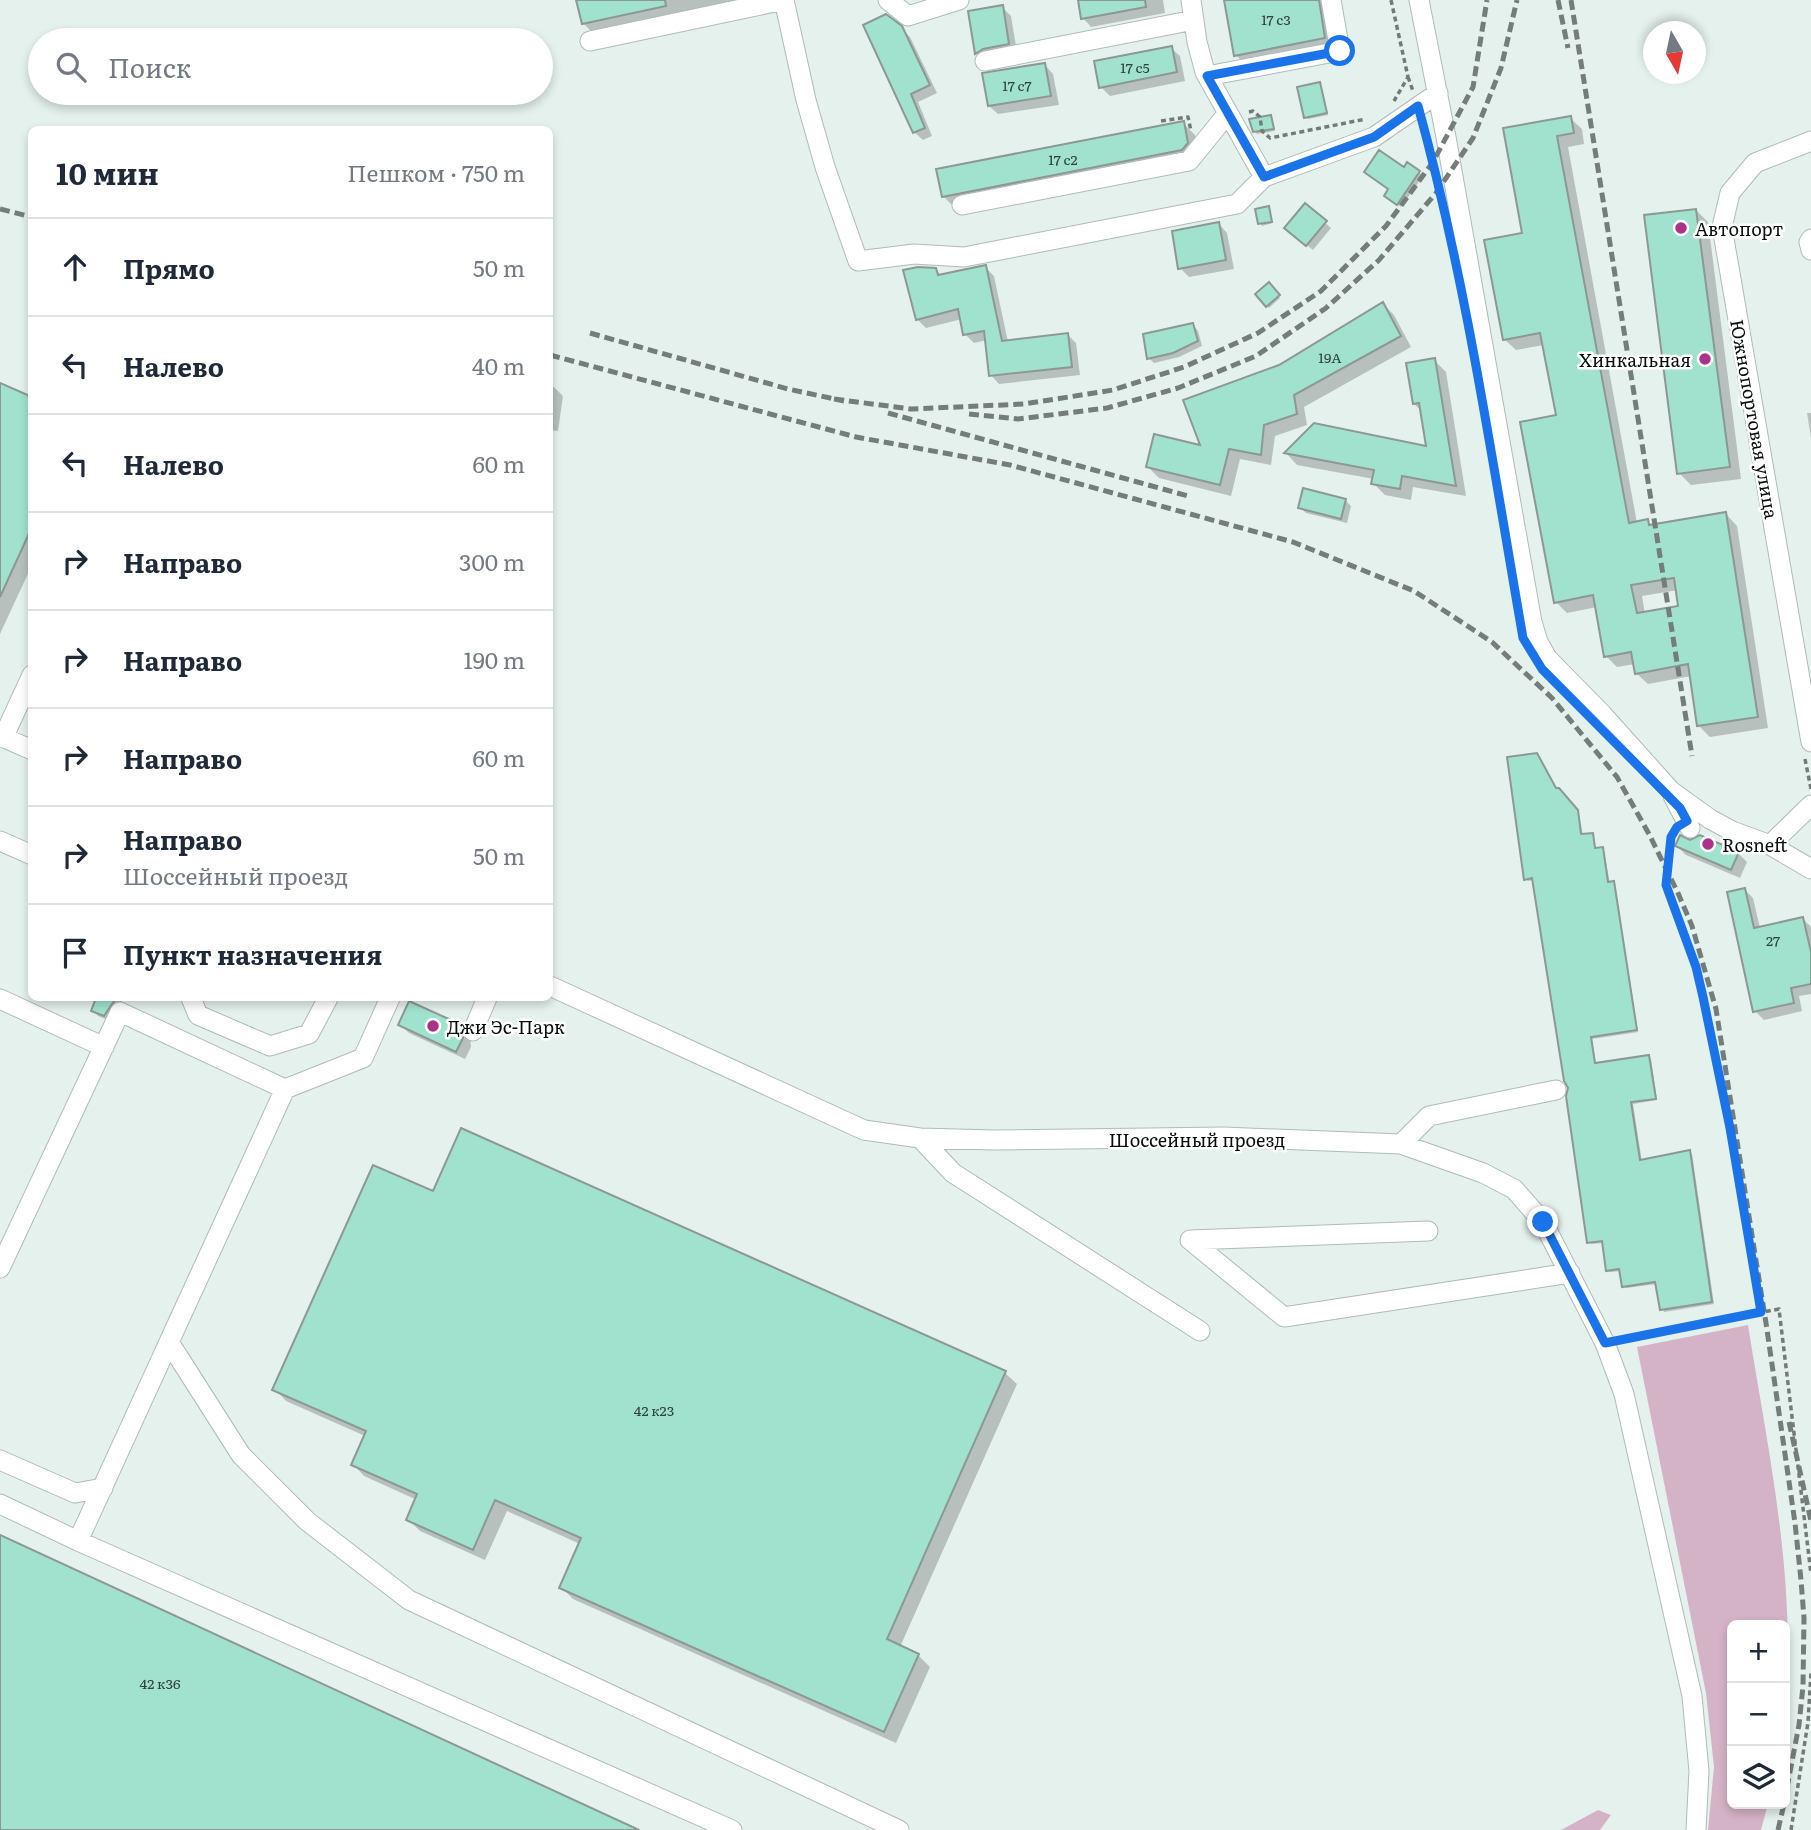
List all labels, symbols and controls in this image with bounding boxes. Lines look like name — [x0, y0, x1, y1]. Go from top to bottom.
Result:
house number: 17 с3 — [1261, 9, 1291, 29]
north arrow — [1643, 21, 1706, 84]
search box — [28, 28, 553, 105]
route start — [1324, 35, 1355, 66]
text: Поиск — [108, 47, 191, 86]
icon: search — [52, 48, 90, 86]
house number: 17 с5 — [1120, 57, 1150, 77]
house number: 17 с7 — [1002, 75, 1032, 95]
house number: 17 с2 — [1048, 149, 1078, 169]
text: 10 мин — [56, 150, 159, 194]
text: Пешком · 750 m — [347, 155, 525, 189]
place label: Автопорт — [1695, 215, 1783, 242]
marker: Автопорт — [1673, 220, 1689, 236]
icon: ahead — [56, 248, 94, 286]
text: Прямо — [123, 248, 215, 287]
text: 50 m — [473, 250, 525, 284]
street label: Южнопортовая улица — [1724, 317, 1786, 521]
icon: left — [56, 346, 94, 384]
text: Налево — [123, 346, 224, 385]
place label: Хинкальная — [1579, 346, 1691, 373]
house number: 19А — [1318, 347, 1342, 367]
text: 40 m — [472, 348, 525, 382]
marker: Хинкальная — [1697, 351, 1713, 367]
icon: left — [56, 444, 94, 482]
text: Налево — [123, 444, 224, 483]
text: 60 m — [472, 446, 525, 480]
icon: right — [56, 542, 94, 580]
text: Направо — [123, 542, 242, 581]
text: 300 m — [459, 544, 525, 578]
icon: right — [56, 640, 94, 678]
text: Направо — [123, 640, 242, 679]
text: 190 m — [463, 642, 525, 676]
icon: right — [56, 738, 94, 776]
text: Направо — [123, 738, 242, 777]
text: 60 m — [472, 740, 525, 774]
text: Направо — [123, 819, 242, 858]
place label: Rosneft — [1722, 831, 1788, 858]
icon: right — [56, 836, 94, 874]
marker: Rosneft — [1700, 836, 1716, 852]
text: 50 m — [473, 838, 525, 872]
text: Шоссейный проезд — [123, 858, 348, 892]
house number: 27 — [1766, 930, 1780, 950]
icon: arrive — [56, 934, 94, 972]
text: Пункт назначения — [123, 934, 382, 973]
place label: Джи Эс-Парк — [447, 1013, 565, 1040]
marker: Джи Эс-Парк — [425, 1018, 441, 1034]
street label: Шоссейный проезд — [1109, 1126, 1285, 1153]
route end — [1527, 1206, 1558, 1237]
house number: 42 к23 — [634, 1400, 674, 1420]
map controls — [1727, 1620, 1790, 1809]
button: + — [1727, 1620, 1790, 1683]
house number: 42 к36 — [139, 1673, 181, 1693]
button: − — [1727, 1683, 1790, 1746]
button: layers — [1727, 1746, 1790, 1809]

